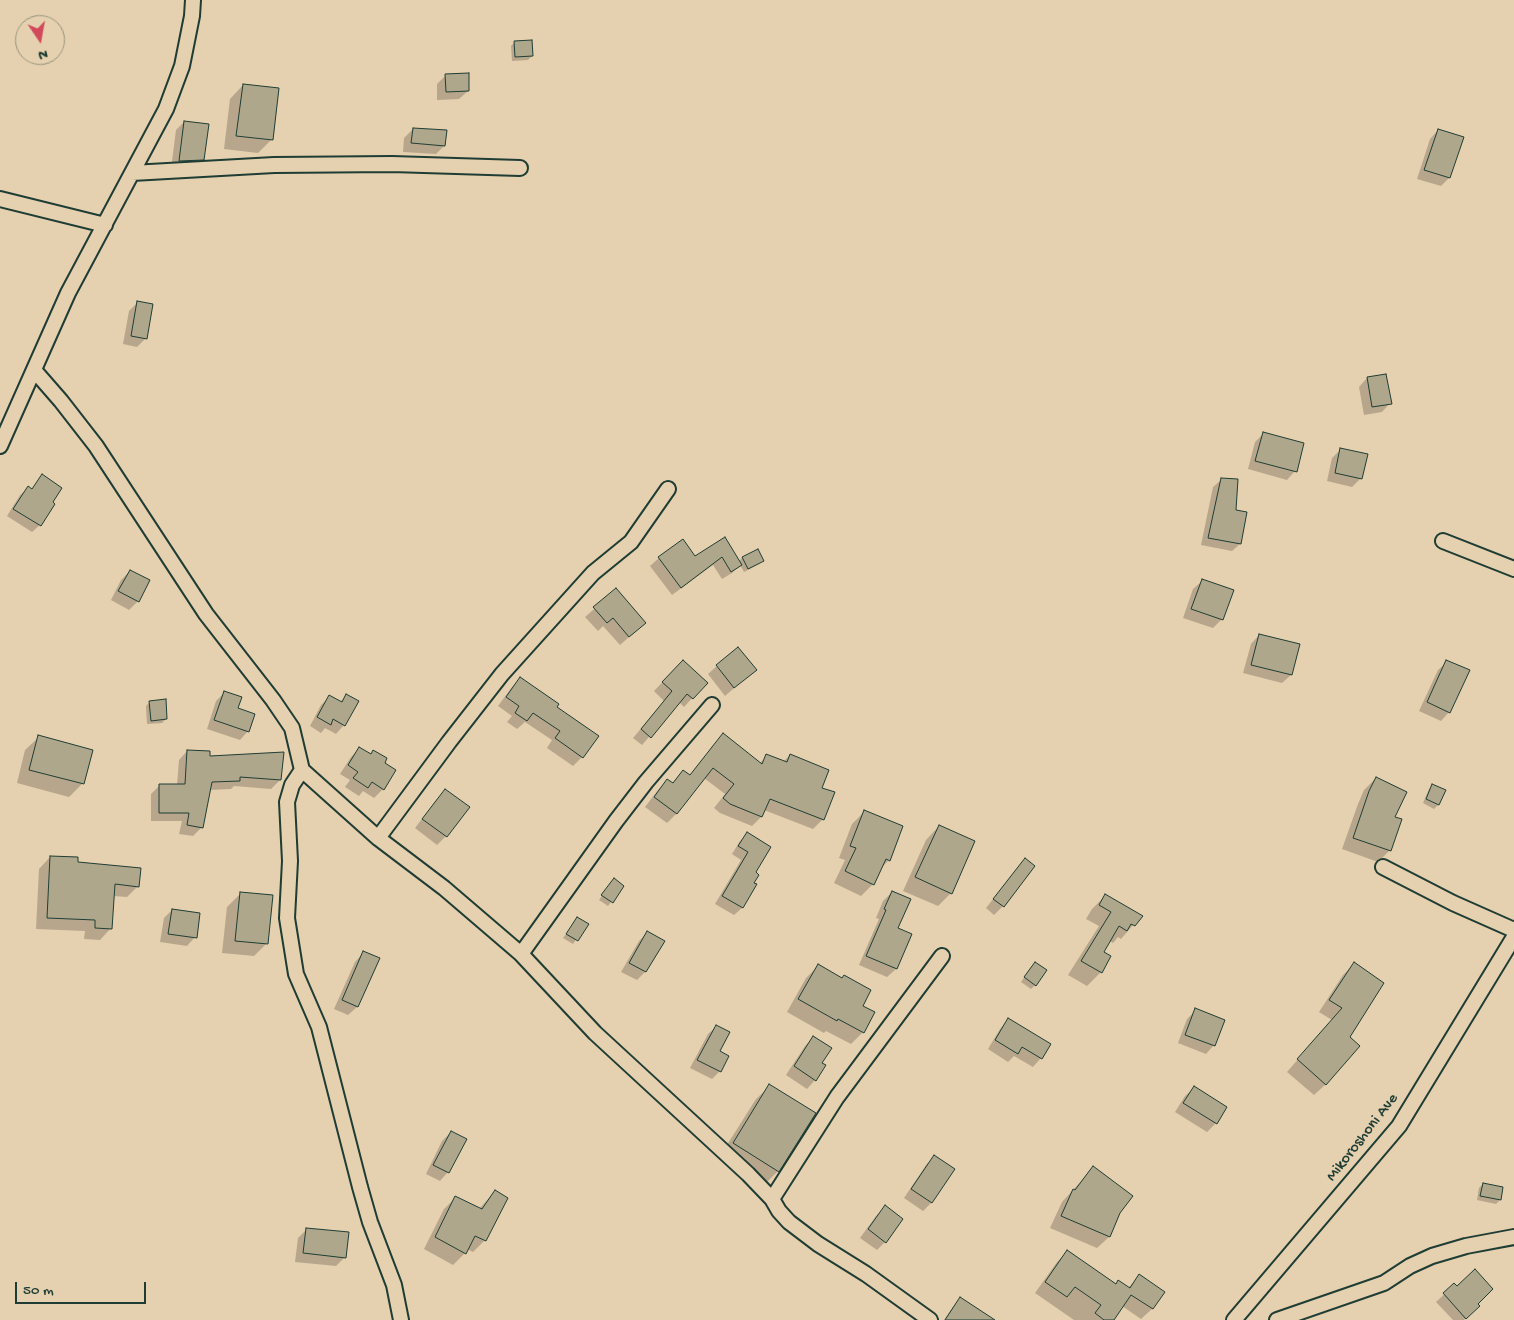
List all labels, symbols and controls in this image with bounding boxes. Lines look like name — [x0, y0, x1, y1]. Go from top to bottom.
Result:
north arrow — [15, 15, 65, 65]
text: N — [37, 45, 49, 63]
street label: Mikoroshoni Ave — [1323, 1090, 1403, 1186]
scale bar — [18, 1272, 149, 1304]
text: 50 m — [23, 1282, 54, 1300]

